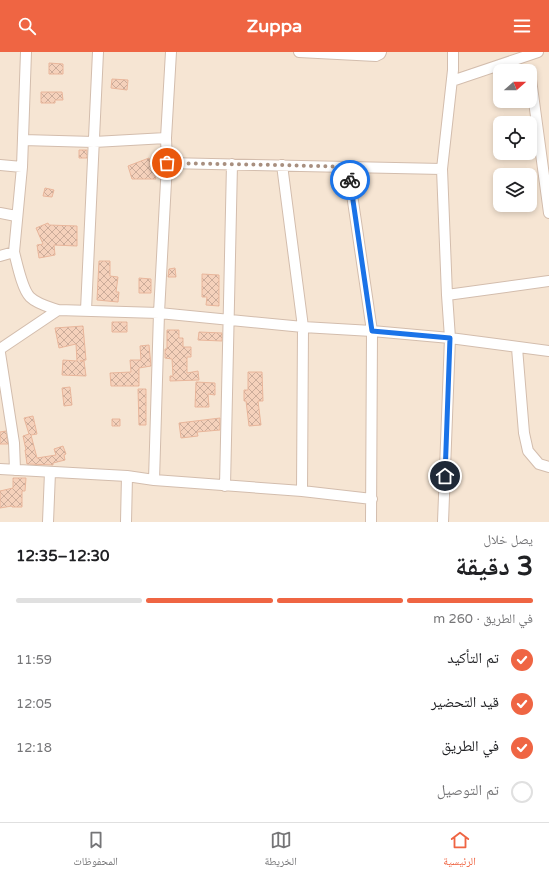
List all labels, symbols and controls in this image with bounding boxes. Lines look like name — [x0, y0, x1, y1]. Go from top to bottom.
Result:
icon: search — [16, 15, 38, 37]
text: Zuppa — [247, 15, 302, 37]
icon: menu — [511, 15, 533, 37]
north arrow — [493, 64, 537, 108]
map controls — [493, 64, 537, 212]
button: locate — [493, 116, 537, 160]
pin — [150, 146, 184, 180]
icon: bag — [156, 152, 178, 174]
courier — [330, 160, 370, 200]
button: layers — [493, 168, 537, 212]
icon: bike — [339, 169, 361, 191]
pin — [428, 459, 462, 493]
icon: home — [434, 465, 456, 487]
text: يصل خلال — [483, 532, 533, 548]
text: 12:30–12:35 — [16, 547, 109, 565]
text: 3 دقيقة — [455, 551, 533, 582]
text: في الطريق · 260 m — [433, 611, 533, 627]
text: تم التأكيد — [447, 649, 499, 667]
icon: check — [511, 649, 533, 671]
text: 11:59 — [16, 652, 52, 668]
text: قيد التحضير — [431, 693, 499, 711]
icon: check — [511, 693, 533, 715]
text: 12:05 — [16, 696, 52, 712]
text: في الطريق — [441, 737, 499, 755]
icon: check — [511, 737, 533, 759]
text: 12:18 — [16, 740, 52, 756]
text: تم التوصيل — [437, 781, 499, 799]
tab: المحفوظات — [73, 829, 118, 872]
tab: الخريطة — [264, 829, 297, 872]
tab: الرئيسية — [443, 829, 476, 872]

